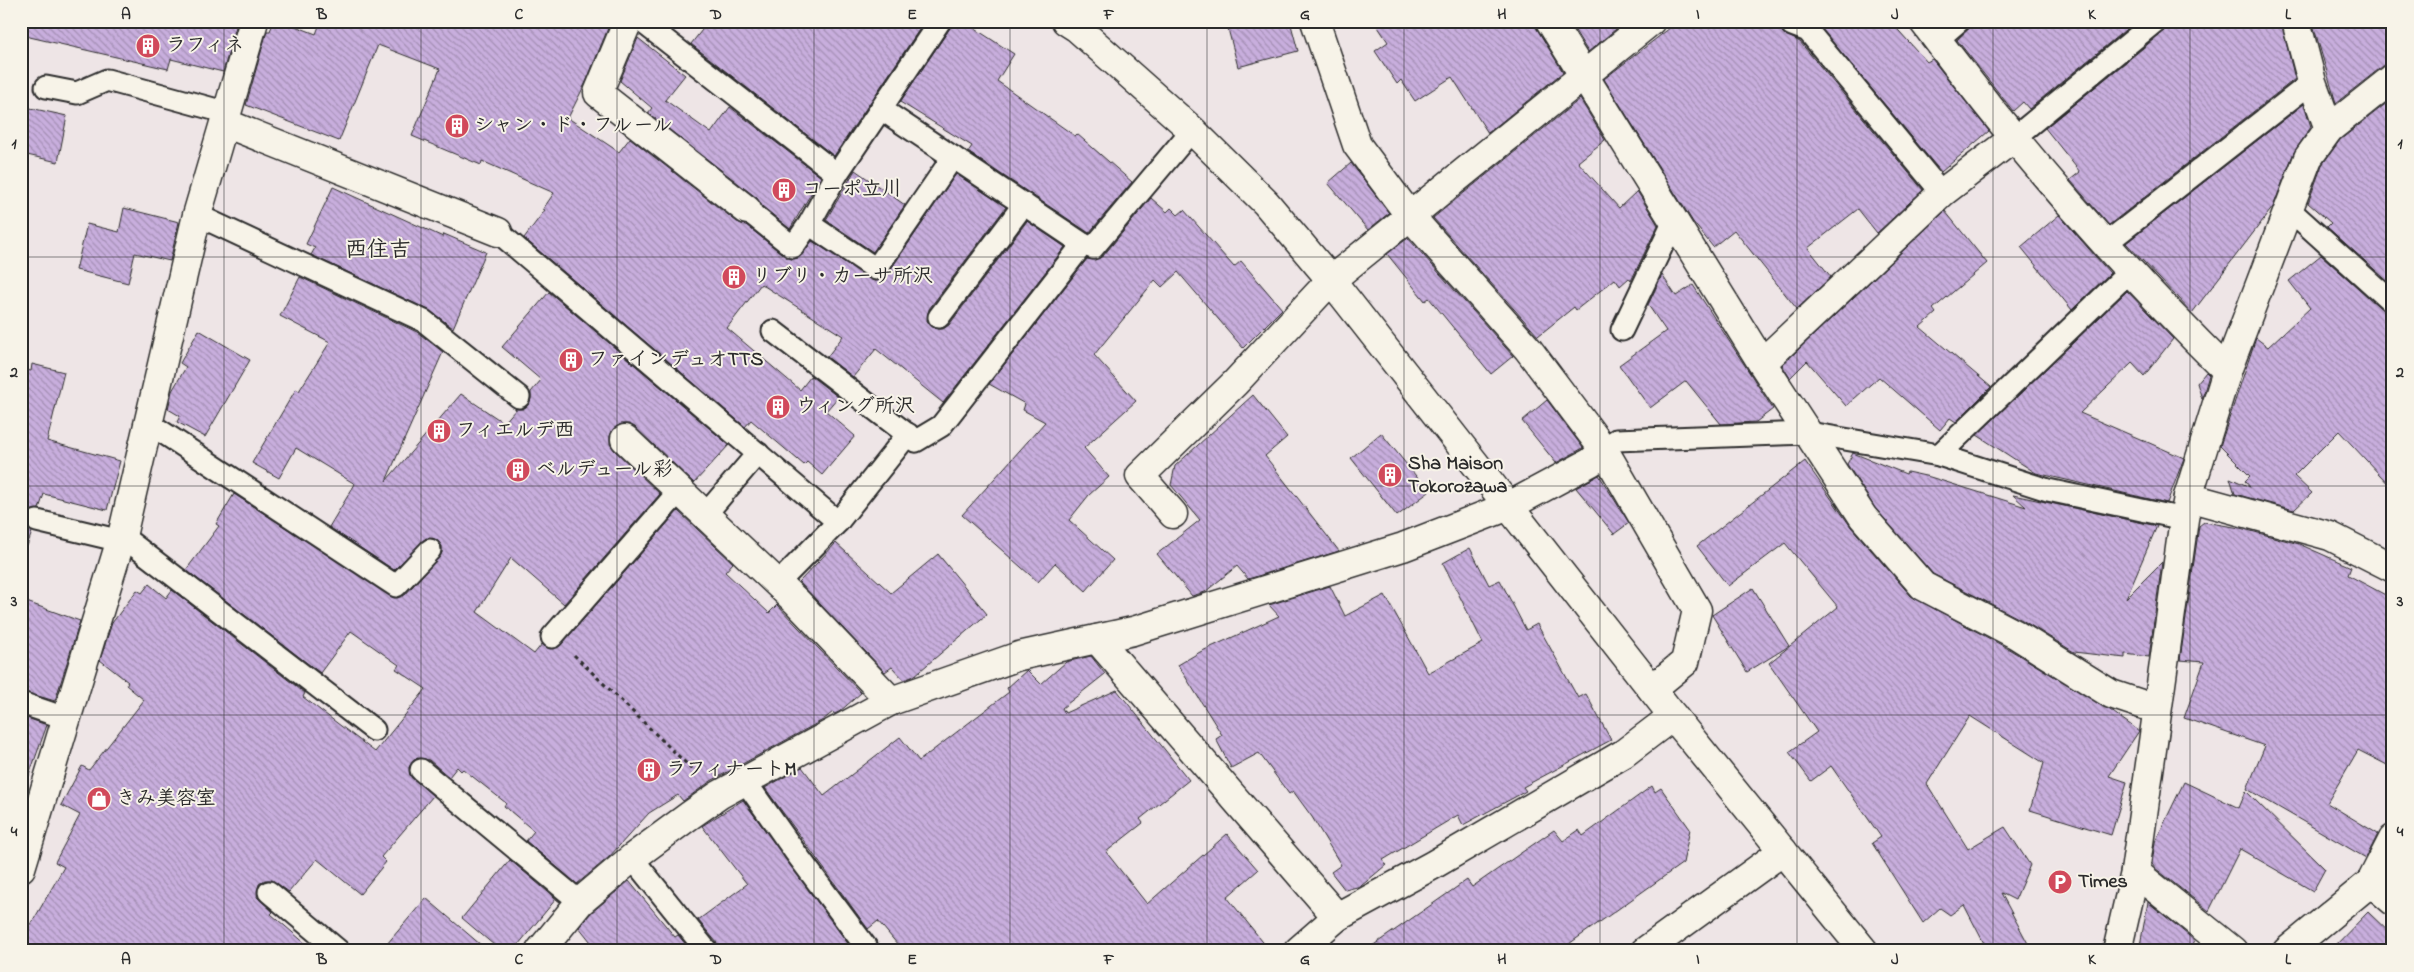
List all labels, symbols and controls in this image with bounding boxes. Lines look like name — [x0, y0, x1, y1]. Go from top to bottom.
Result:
text: A — [121, 3, 131, 27]
text: B — [316, 3, 328, 27]
text: C — [515, 3, 524, 27]
text: D — [709, 3, 722, 27]
text: E — [907, 3, 917, 27]
text: F — [1103, 3, 1115, 27]
text: G — [1300, 3, 1310, 27]
text: H — [1497, 3, 1507, 27]
text: I — [1696, 3, 1700, 27]
text: J — [1891, 3, 1899, 27]
text: K — [2088, 3, 2097, 27]
text: L — [2285, 3, 2292, 27]
place label: ラフィネ — [166, 32, 244, 61]
building icon: ラフィネ — [135, 33, 161, 59]
place label: シャン・ド・フルール — [474, 112, 673, 141]
building icon: シャン・ド・フルール — [444, 113, 470, 139]
text: 1 — [11, 132, 17, 156]
text: 1 — [2397, 132, 2403, 156]
place label: コーポ立川 — [802, 176, 902, 205]
building icon: コーポ立川 — [771, 177, 797, 203]
district label: 西住吉 — [345, 235, 411, 267]
place label: リブリ・カーサ所沢 — [752, 263, 933, 292]
building icon: リブリ・カーサ所沢 — [721, 264, 747, 290]
place label: ファインデュオTTS — [588, 346, 764, 375]
building icon: ファインデュオTTS — [558, 347, 584, 373]
text: 2 — [9, 361, 18, 385]
text: 2 — [2395, 361, 2404, 385]
place label: ウィング所沢 — [796, 393, 915, 422]
building icon: ウィング所沢 — [765, 394, 791, 420]
place label: フィエルデ西 — [456, 417, 574, 446]
building icon: フィエルデ西 — [426, 418, 452, 444]
place label: Sha Maison Tokorozawa — [1408, 450, 1508, 502]
place label: ベルデュール彩 — [536, 456, 673, 485]
building icon: ベルデュール彩 — [505, 457, 531, 483]
building icon: Sha Maison Tokorozawa — [1377, 462, 1403, 488]
text: 3 — [10, 590, 18, 614]
text: 3 — [2396, 590, 2404, 614]
place label: ラフィナートM — [666, 756, 797, 785]
building icon: ラフィナートM — [636, 757, 662, 783]
place label: きみ美容室 — [116, 785, 216, 814]
shop icon: きみ美容室 — [86, 786, 112, 812]
text: 4 — [10, 820, 18, 844]
text: 4 — [2396, 820, 2404, 844]
place label: Times — [2078, 868, 2128, 897]
parking icon: Times — [2047, 869, 2073, 895]
text: A — [121, 948, 131, 972]
text: B — [316, 948, 328, 972]
text: C — [515, 948, 524, 972]
text: D — [709, 948, 722, 972]
text: E — [907, 948, 917, 972]
text: F — [1103, 948, 1115, 972]
text: G — [1300, 948, 1310, 972]
text: H — [1497, 948, 1507, 972]
text: I — [1696, 948, 1700, 972]
text: J — [1891, 948, 1899, 972]
text: K — [2088, 948, 2097, 972]
text: L — [2285, 948, 2292, 972]

